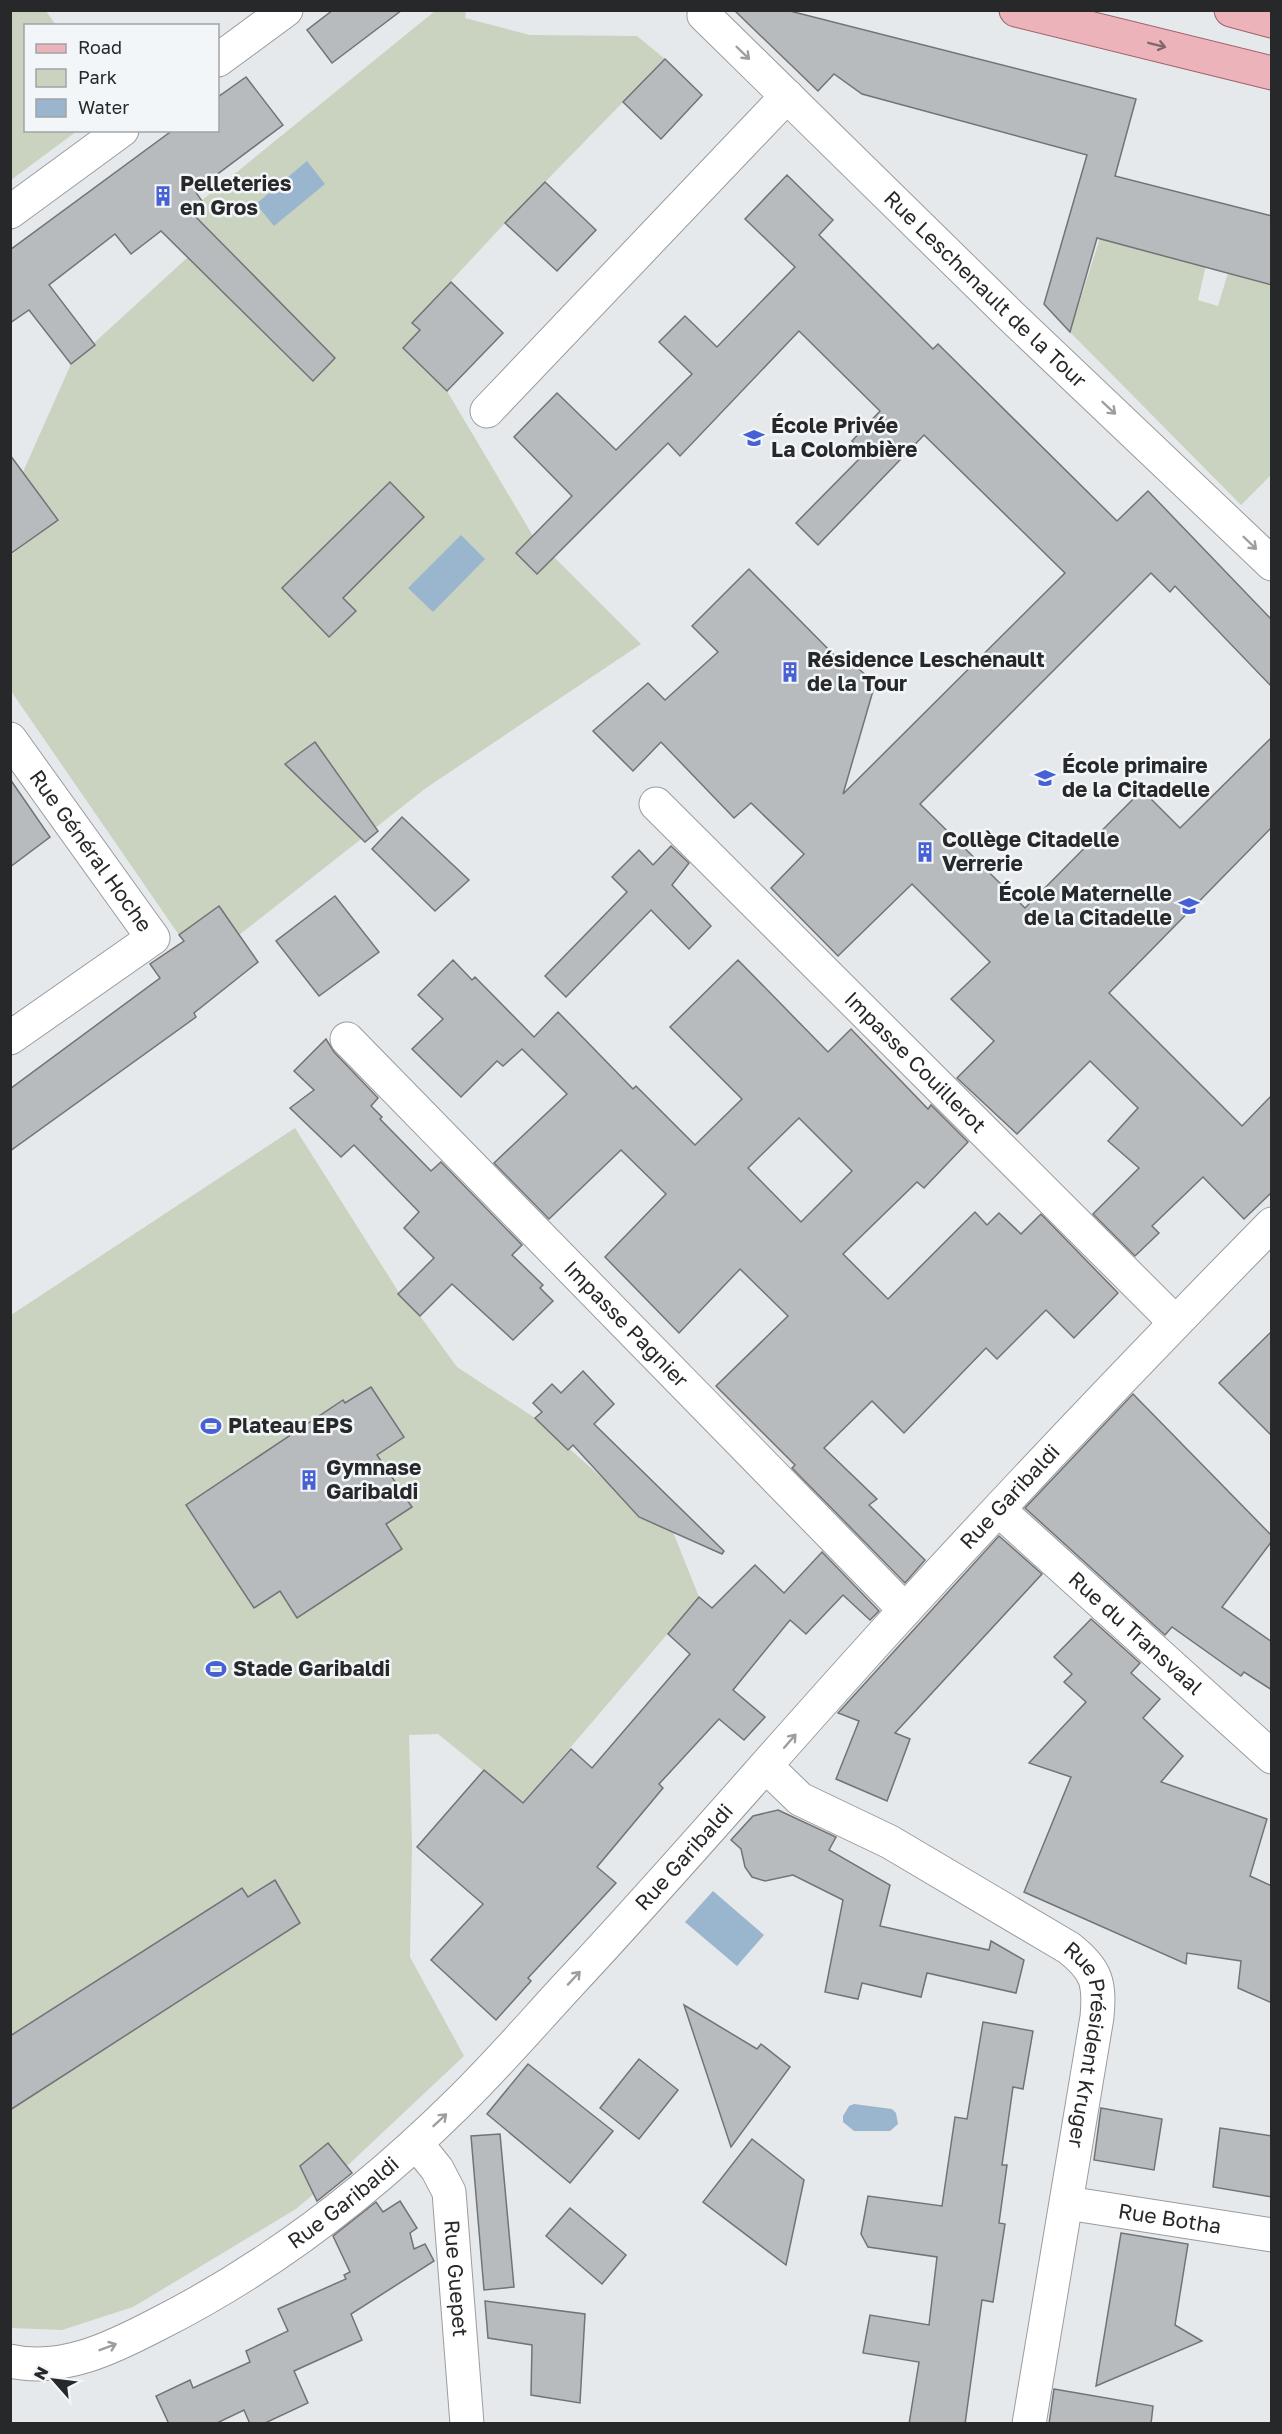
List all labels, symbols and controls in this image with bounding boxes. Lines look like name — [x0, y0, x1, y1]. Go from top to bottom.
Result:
legend — [24, 24, 219, 132]
text: Road — [78, 36, 122, 58]
one-way arrow — [1147, 40, 1167, 51]
one-way arrow — [735, 45, 750, 59]
text: Park — [78, 66, 117, 88]
text: Water — [78, 96, 129, 118]
place label: Pelleteries en Gros — [180, 170, 292, 220]
building icon: Pelleteries en Gros — [151, 184, 175, 208]
street label: Rue Leschenault de la Tour — [879, 185, 1092, 393]
one-way arrow — [1101, 401, 1116, 415]
place label: École Privée La Colombière — [771, 412, 917, 462]
school or university icon: École Privée La Colombière — [742, 426, 766, 450]
one-way arrow — [1242, 535, 1257, 550]
place label: Résidence Leschenault de la Tour — [807, 646, 1045, 696]
building icon: Résidence Leschenault de la Tour — [778, 660, 802, 684]
place label: École primaire de la Citadelle — [1062, 752, 1210, 802]
street label: Rue Général Hoche — [24, 764, 158, 936]
school or university icon: École primaire de la Citadelle — [1033, 766, 1057, 790]
place label: Collège Citadelle Verrerie — [942, 826, 1119, 876]
building icon: Collège Citadelle Verrerie — [913, 840, 937, 864]
place label: École Maternelle de la Citadelle — [998, 880, 1172, 930]
school or university icon: École Maternelle de la Citadelle — [1177, 894, 1201, 918]
street label: Impasse Couillerot — [840, 986, 992, 1138]
street label: Impasse Pagnier — [559, 1255, 694, 1392]
place label: Plateau EPS — [228, 1412, 353, 1438]
sports icon: Plateau EPS — [199, 1414, 223, 1438]
street label: Rue Garibaldi — [954, 1438, 1065, 1554]
place label: Gymnase Garibaldi — [326, 1454, 421, 1504]
building icon: Gymnase Garibaldi — [297, 1468, 321, 1492]
street label: Rue du Transvaal — [1064, 1565, 1208, 1700]
place label: Stade Garibaldi — [233, 1655, 390, 1681]
sports icon: Stade Garibaldi — [204, 1657, 228, 1681]
one-way arrow — [783, 1734, 797, 1749]
street label: Rue Garibaldi — [629, 1798, 738, 1915]
street label: Rue Président Kruger — [1059, 1935, 1112, 2150]
one-way arrow — [567, 1971, 581, 1986]
one-way arrow — [433, 2113, 448, 2127]
street label: Rue Garibaldi — [282, 2150, 404, 2254]
street label: Rue Botha — [1117, 2197, 1223, 2239]
street label: Rue Guepet — [439, 2219, 474, 2338]
one-way arrow — [98, 2341, 117, 2352]
north arrow — [24, 2350, 84, 2410]
text: N — [29, 2363, 52, 2383]

